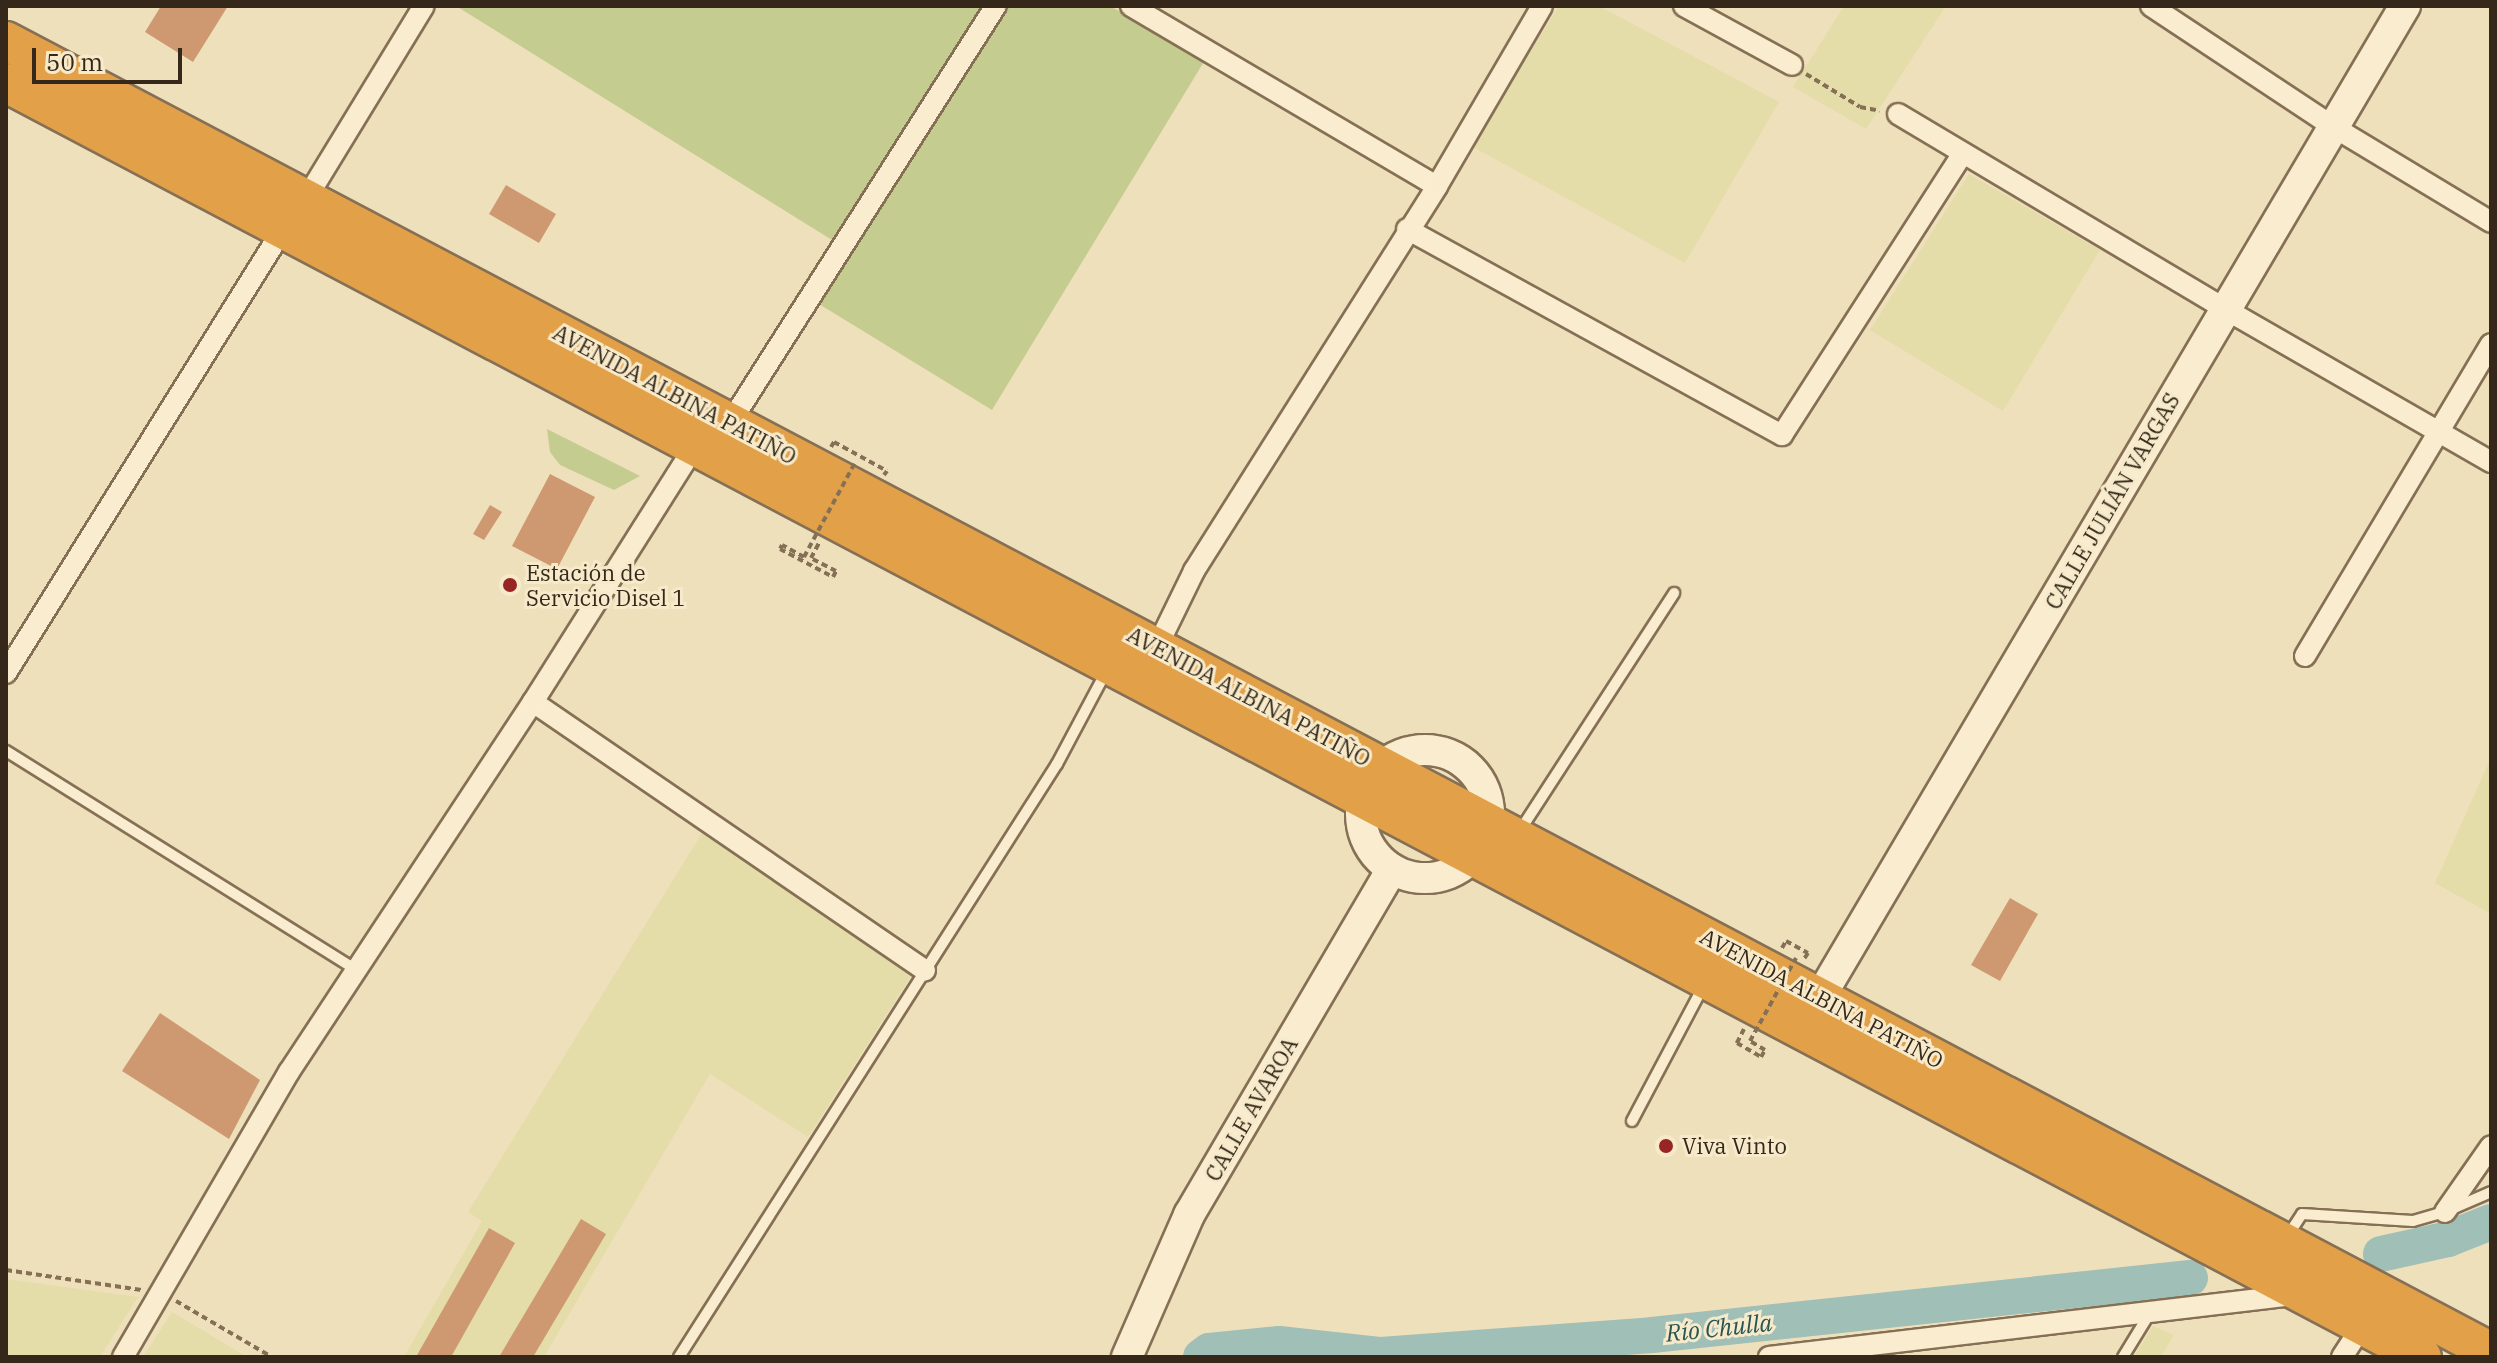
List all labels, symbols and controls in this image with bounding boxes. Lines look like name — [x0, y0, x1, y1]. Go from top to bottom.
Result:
scale bar — [36, 32, 186, 82]
text: 50 m — [46, 46, 103, 78]
street label: AVENIDA ALBINA PATIÑO — [549, 319, 801, 469]
street label: CALLE JULIÁN VARGAS — [2039, 388, 2185, 614]
place label: Estación de Servicio Disel 1 — [526, 559, 685, 610]
marker: Estación de Servicio Disel 1 — [501, 576, 519, 594]
street label: AVENIDA ALBINA PATIÑO — [1123, 621, 1375, 771]
street label: AVENIDA ALBINA PATIÑO — [1696, 923, 1948, 1073]
street label: CALLE AVAROA — [1199, 1032, 1303, 1186]
place label: Viva Vinto — [1682, 1133, 1787, 1159]
marker: Viva Vinto — [1657, 1137, 1675, 1155]
water label: Río Chulla — [1664, 1308, 1774, 1348]

